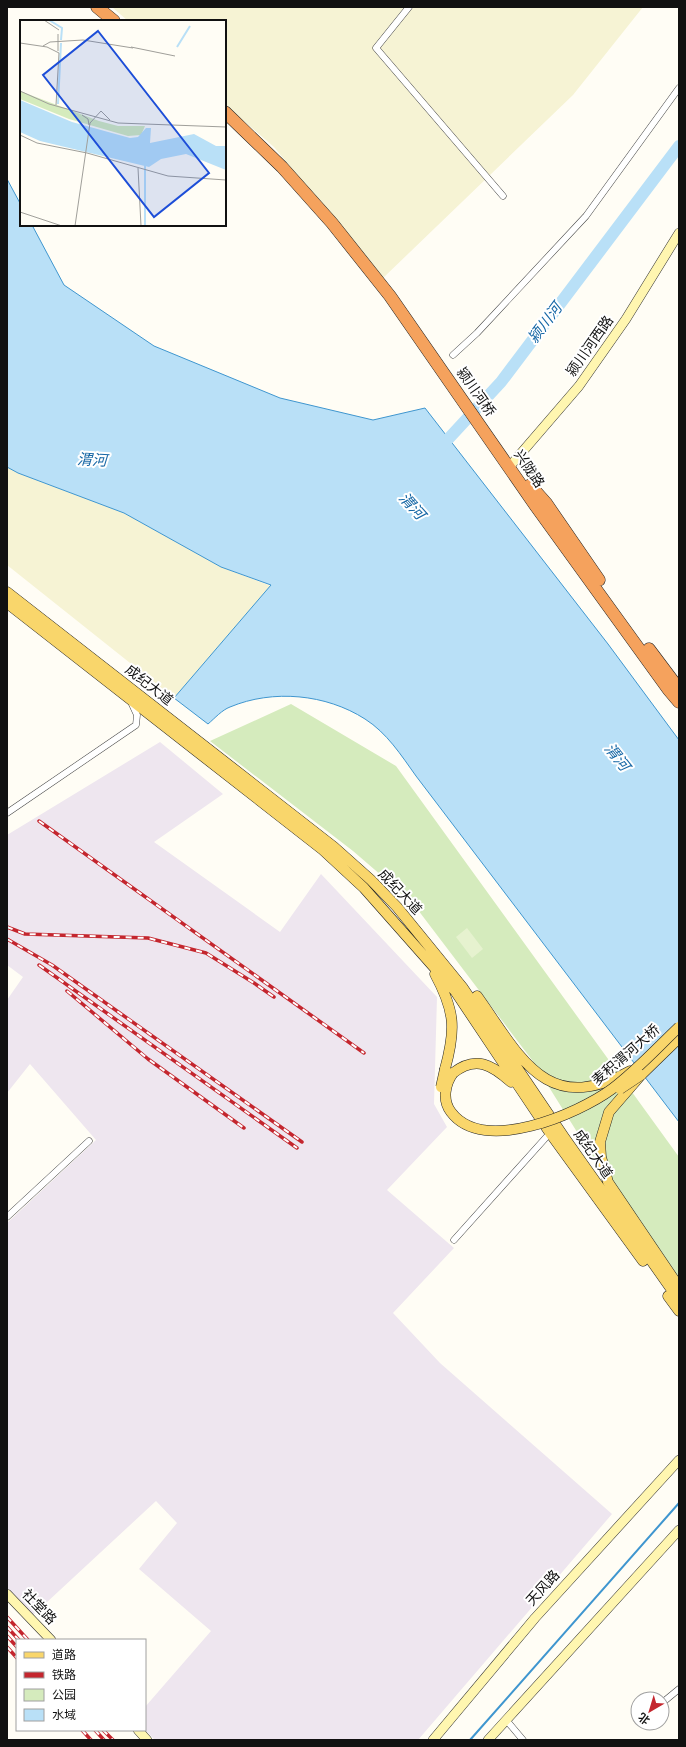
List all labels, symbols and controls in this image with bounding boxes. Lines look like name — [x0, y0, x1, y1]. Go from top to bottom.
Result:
inset map — [20, 20, 226, 226]
water label: 颍川河 — [525, 298, 567, 346]
street label: 颍川河西路 — [564, 313, 616, 379]
street label: 颍川河桥 — [454, 365, 498, 419]
street label: 兴陇路 — [511, 447, 547, 491]
water label: 渭河 — [77, 451, 110, 469]
water label: 渭河 — [396, 489, 430, 525]
street label: 成纪大道 — [122, 662, 176, 708]
water label: 渭河 — [601, 740, 635, 776]
street label: 成纪大道 — [375, 866, 425, 918]
street label: 麦积渭河大桥 — [589, 1022, 663, 1088]
street label: 成纪大道 — [571, 1127, 615, 1181]
street label: 天风路 — [523, 1567, 563, 1609]
street label: 社堂路 — [19, 1587, 59, 1627]
legend — [16, 1639, 146, 1731]
text: 道路 — [52, 1648, 76, 1662]
text: 铁路 — [52, 1668, 76, 1682]
text: 公园 — [52, 1688, 76, 1702]
north arrow — [630, 1691, 670, 1731]
text: 水域 — [52, 1708, 76, 1722]
text: 北 — [636, 1711, 652, 1727]

